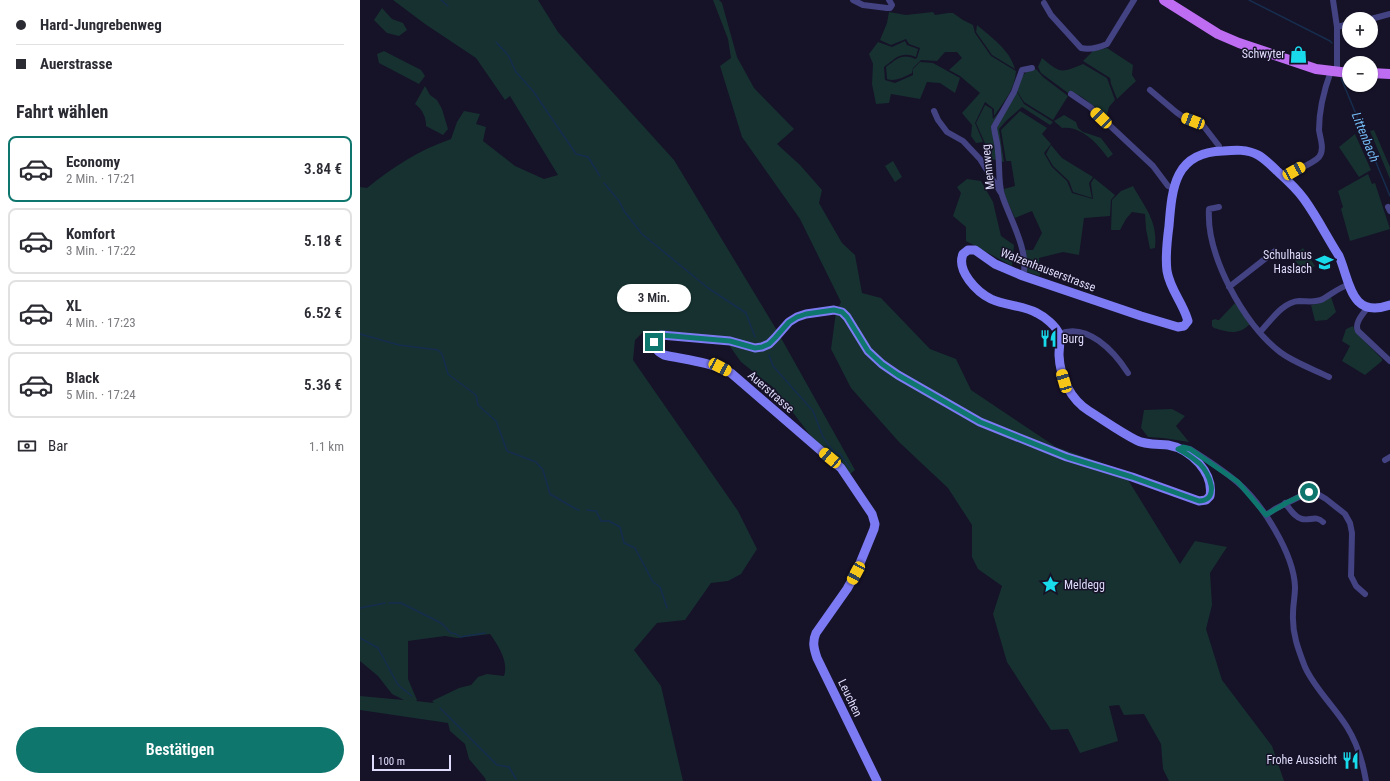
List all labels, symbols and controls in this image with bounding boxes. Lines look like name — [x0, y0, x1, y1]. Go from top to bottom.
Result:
map controls — [1342, 12, 1378, 92]
button: + — [1342, 12, 1378, 48]
text: Hard-Jungrebenweg — [40, 16, 162, 34]
shop icon: Schwyter — [1288, 44, 1308, 64]
place label: Schwyter — [1242, 47, 1285, 61]
text: Auerstrasse — [40, 55, 112, 73]
button: − — [1342, 56, 1378, 92]
text: Fahrt wählen — [16, 101, 108, 122]
car — [1088, 105, 1114, 131]
water label: Littenbach — [1349, 110, 1382, 164]
car — [1180, 111, 1206, 131]
street label: Mennweg — [979, 143, 997, 190]
icon: car — [18, 151, 54, 187]
text: Economy — [66, 153, 120, 171]
text: 3.84 € — [304, 160, 342, 178]
car — [1281, 160, 1307, 182]
text: 2 Min. · 17:21 — [66, 171, 136, 186]
icon: car — [18, 223, 54, 259]
text: Komfort — [66, 225, 115, 243]
text: 5.18 € — [304, 232, 342, 250]
text: 3 Min. · 17:22 — [66, 243, 136, 258]
street label: Walzenhauserstrasse — [998, 245, 1098, 295]
place label: Schulhaus Haslach — [1263, 248, 1312, 276]
school or university icon: Schulhaus Haslach — [1315, 252, 1335, 272]
callout: 3 Min. — [617, 284, 691, 312]
text: 3 Min. — [638, 290, 670, 305]
icon: car — [18, 295, 54, 331]
text: XL — [66, 297, 82, 315]
text: 6.52 € — [304, 304, 342, 322]
text: 4 Min. · 17:23 — [66, 315, 136, 330]
restaurant icon: Burg — [1039, 329, 1059, 349]
place label: Burg — [1062, 332, 1084, 346]
route end — [645, 333, 663, 351]
car — [707, 356, 733, 378]
icon: car — [18, 367, 54, 403]
street label: Auerstrasse — [745, 368, 797, 416]
car — [1055, 368, 1073, 394]
text: Black — [66, 369, 99, 387]
text: 5.36 € — [304, 376, 342, 394]
text: 5 Min. · 17:24 — [66, 387, 136, 402]
icon: cash — [16, 435, 38, 457]
text: Bar — [48, 437, 68, 455]
text: 1.1 km — [309, 439, 344, 454]
car — [817, 446, 843, 470]
route start — [1300, 483, 1318, 501]
car — [845, 560, 867, 586]
place icon: Meldegg — [1041, 575, 1061, 595]
place label: Meldegg — [1064, 578, 1105, 592]
street label: Leuchen — [835, 677, 865, 719]
button: Bestätigen — [16, 727, 344, 773]
restaurant icon: Frohe Aussicht — [1340, 750, 1360, 770]
scale bar — [372, 753, 451, 772]
place label: Frohe Aussicht — [1266, 753, 1337, 767]
text: 100 m — [378, 755, 405, 768]

